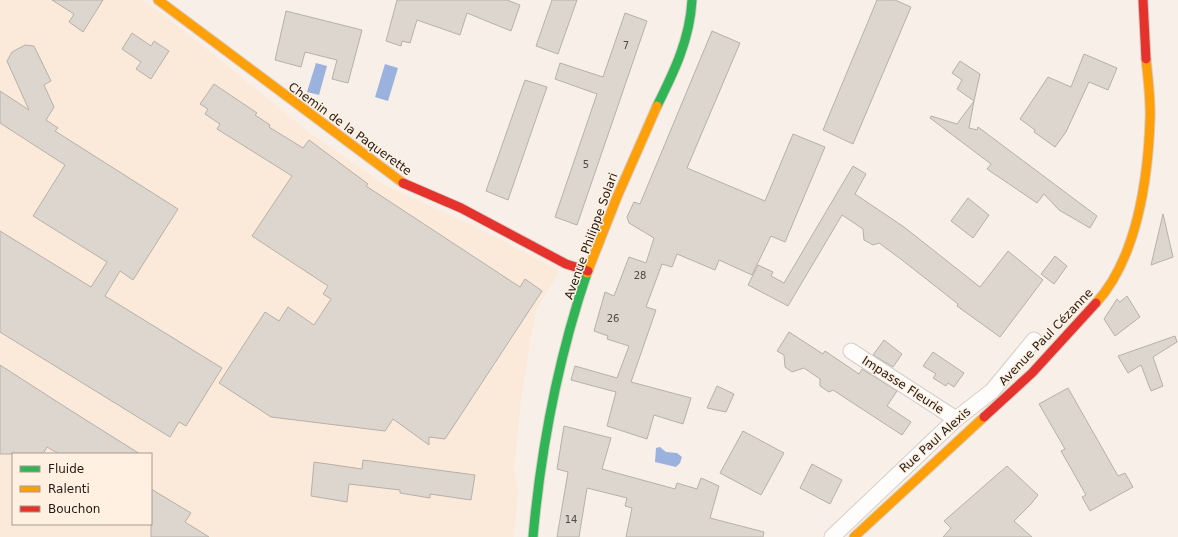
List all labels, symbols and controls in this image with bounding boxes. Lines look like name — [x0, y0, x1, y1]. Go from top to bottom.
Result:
house number: 7 — [623, 40, 629, 51]
street label: Chemin de la Paquerette — [286, 80, 414, 178]
house number: 5 — [583, 159, 589, 170]
street label: Avenue Philippe Solari — [562, 171, 620, 301]
house number: 28 — [634, 270, 646, 281]
street label: Avenue Paul Cézanne — [996, 286, 1096, 388]
house number: 26 — [607, 313, 619, 324]
street label: Impasse Fleurie — [859, 353, 947, 417]
street label: Rue Paul Alexis — [897, 404, 973, 476]
legend — [12, 453, 152, 525]
text: Fluide — [48, 462, 84, 476]
text: Ralenti — [48, 482, 90, 496]
text: Bouchon — [48, 502, 100, 516]
house number: 14 — [565, 514, 577, 525]

